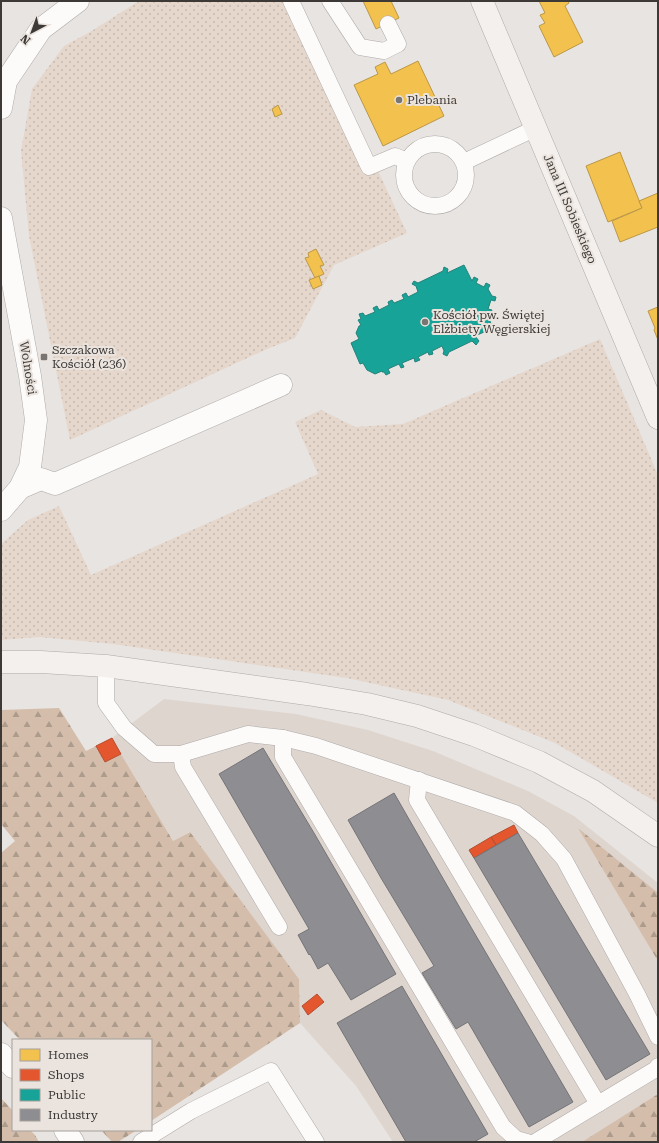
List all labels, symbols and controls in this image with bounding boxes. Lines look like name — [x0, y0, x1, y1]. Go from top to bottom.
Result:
north arrow — [12, 12, 52, 52]
text: N — [18, 31, 33, 47]
place label: Plebania — [407, 93, 458, 107]
marker: Plebania — [394, 95, 404, 105]
street label: Jana III Sobieskiego — [541, 152, 599, 266]
place label: Kościół pw. Świętej Elżbiety Węgierskiej — [433, 308, 551, 336]
marker: Kościół pw. Świętej Elżbiety Węgierskiej — [420, 317, 430, 327]
street label: Wolności — [17, 340, 39, 396]
place label: Szczakowa Kościół (236) — [52, 343, 126, 371]
marker: Szczakowa Kościół (236) — [39, 352, 49, 362]
legend — [12, 1039, 152, 1131]
text: Homes — [48, 1048, 89, 1062]
text: Shops — [48, 1068, 84, 1082]
text: Public — [48, 1088, 86, 1102]
text: Industry — [48, 1108, 99, 1122]

